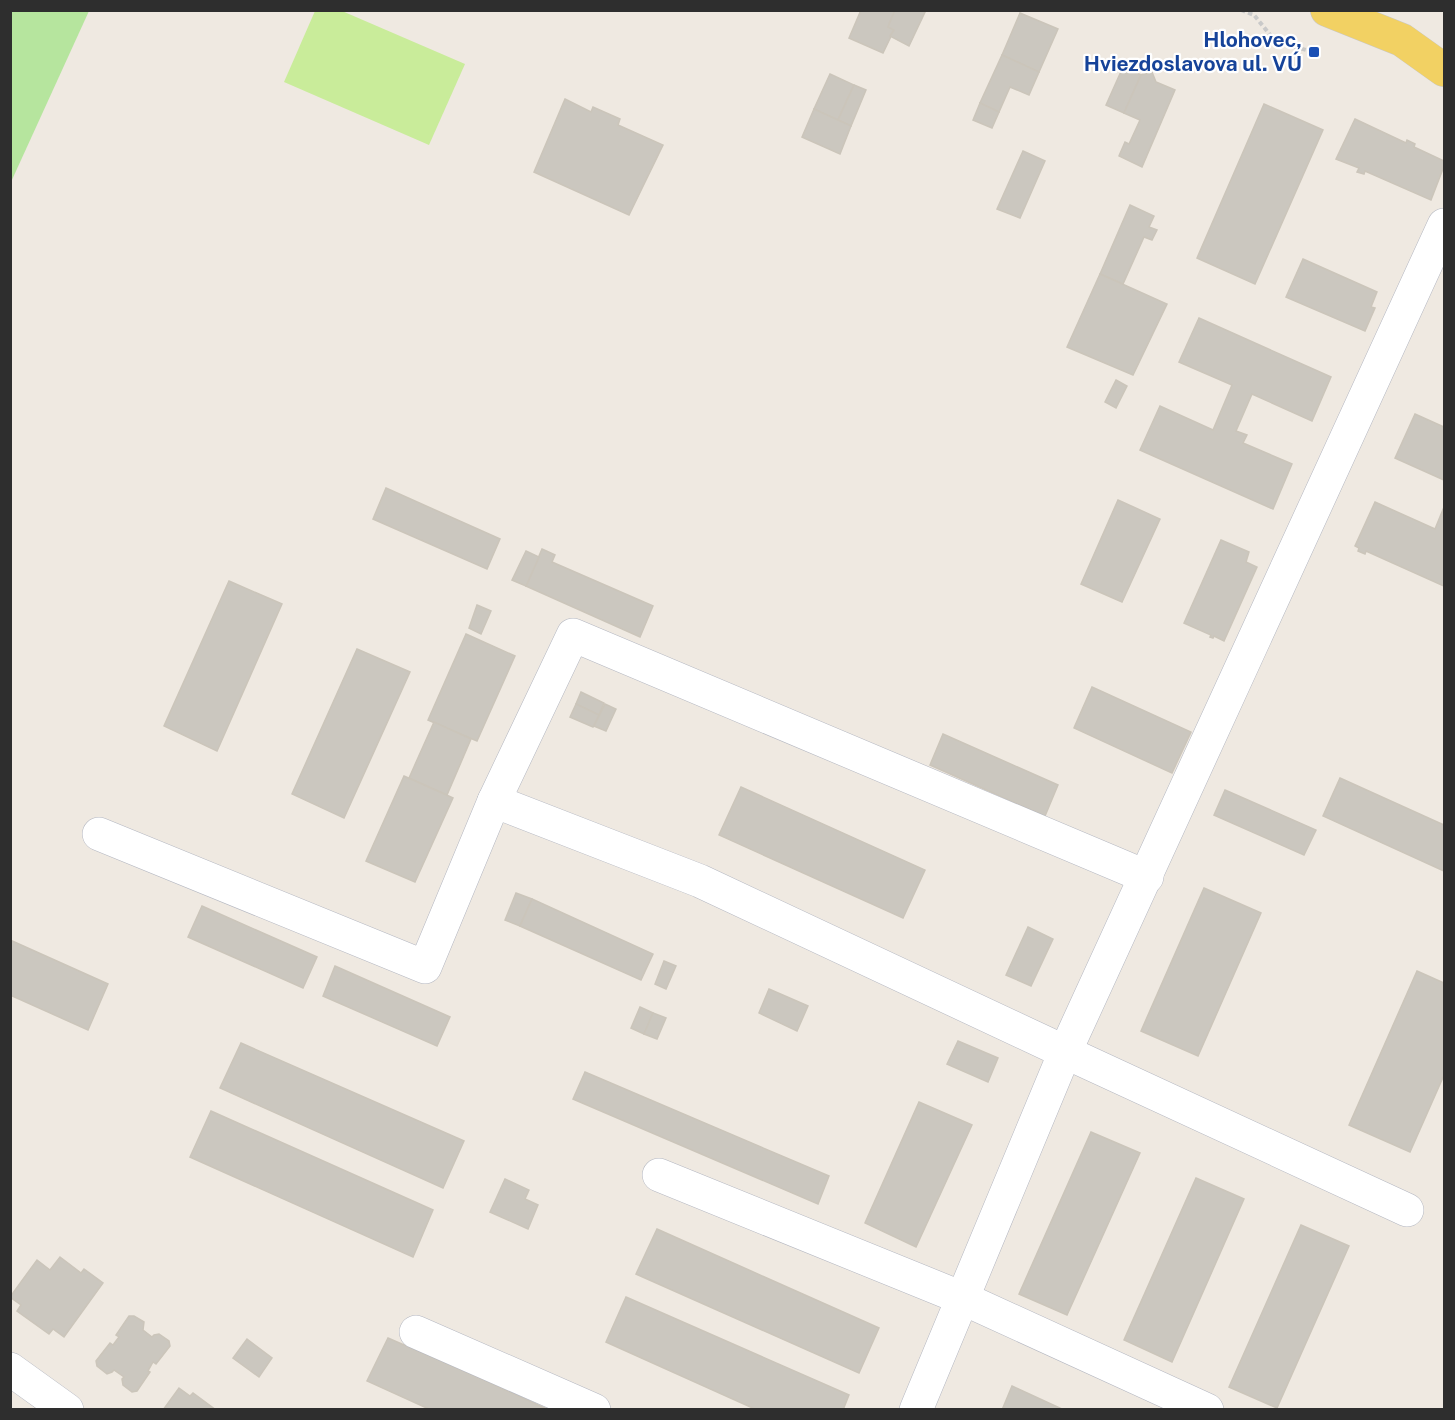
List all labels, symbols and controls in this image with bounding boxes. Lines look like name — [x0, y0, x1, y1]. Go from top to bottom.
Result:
place label: Hlohovec, Hviezdoslavova ul. VÚ — [1084, 27, 1302, 76]
marker: Hlohovec, Hviezdoslavova ul. VÚ — [1307, 45, 1321, 59]

